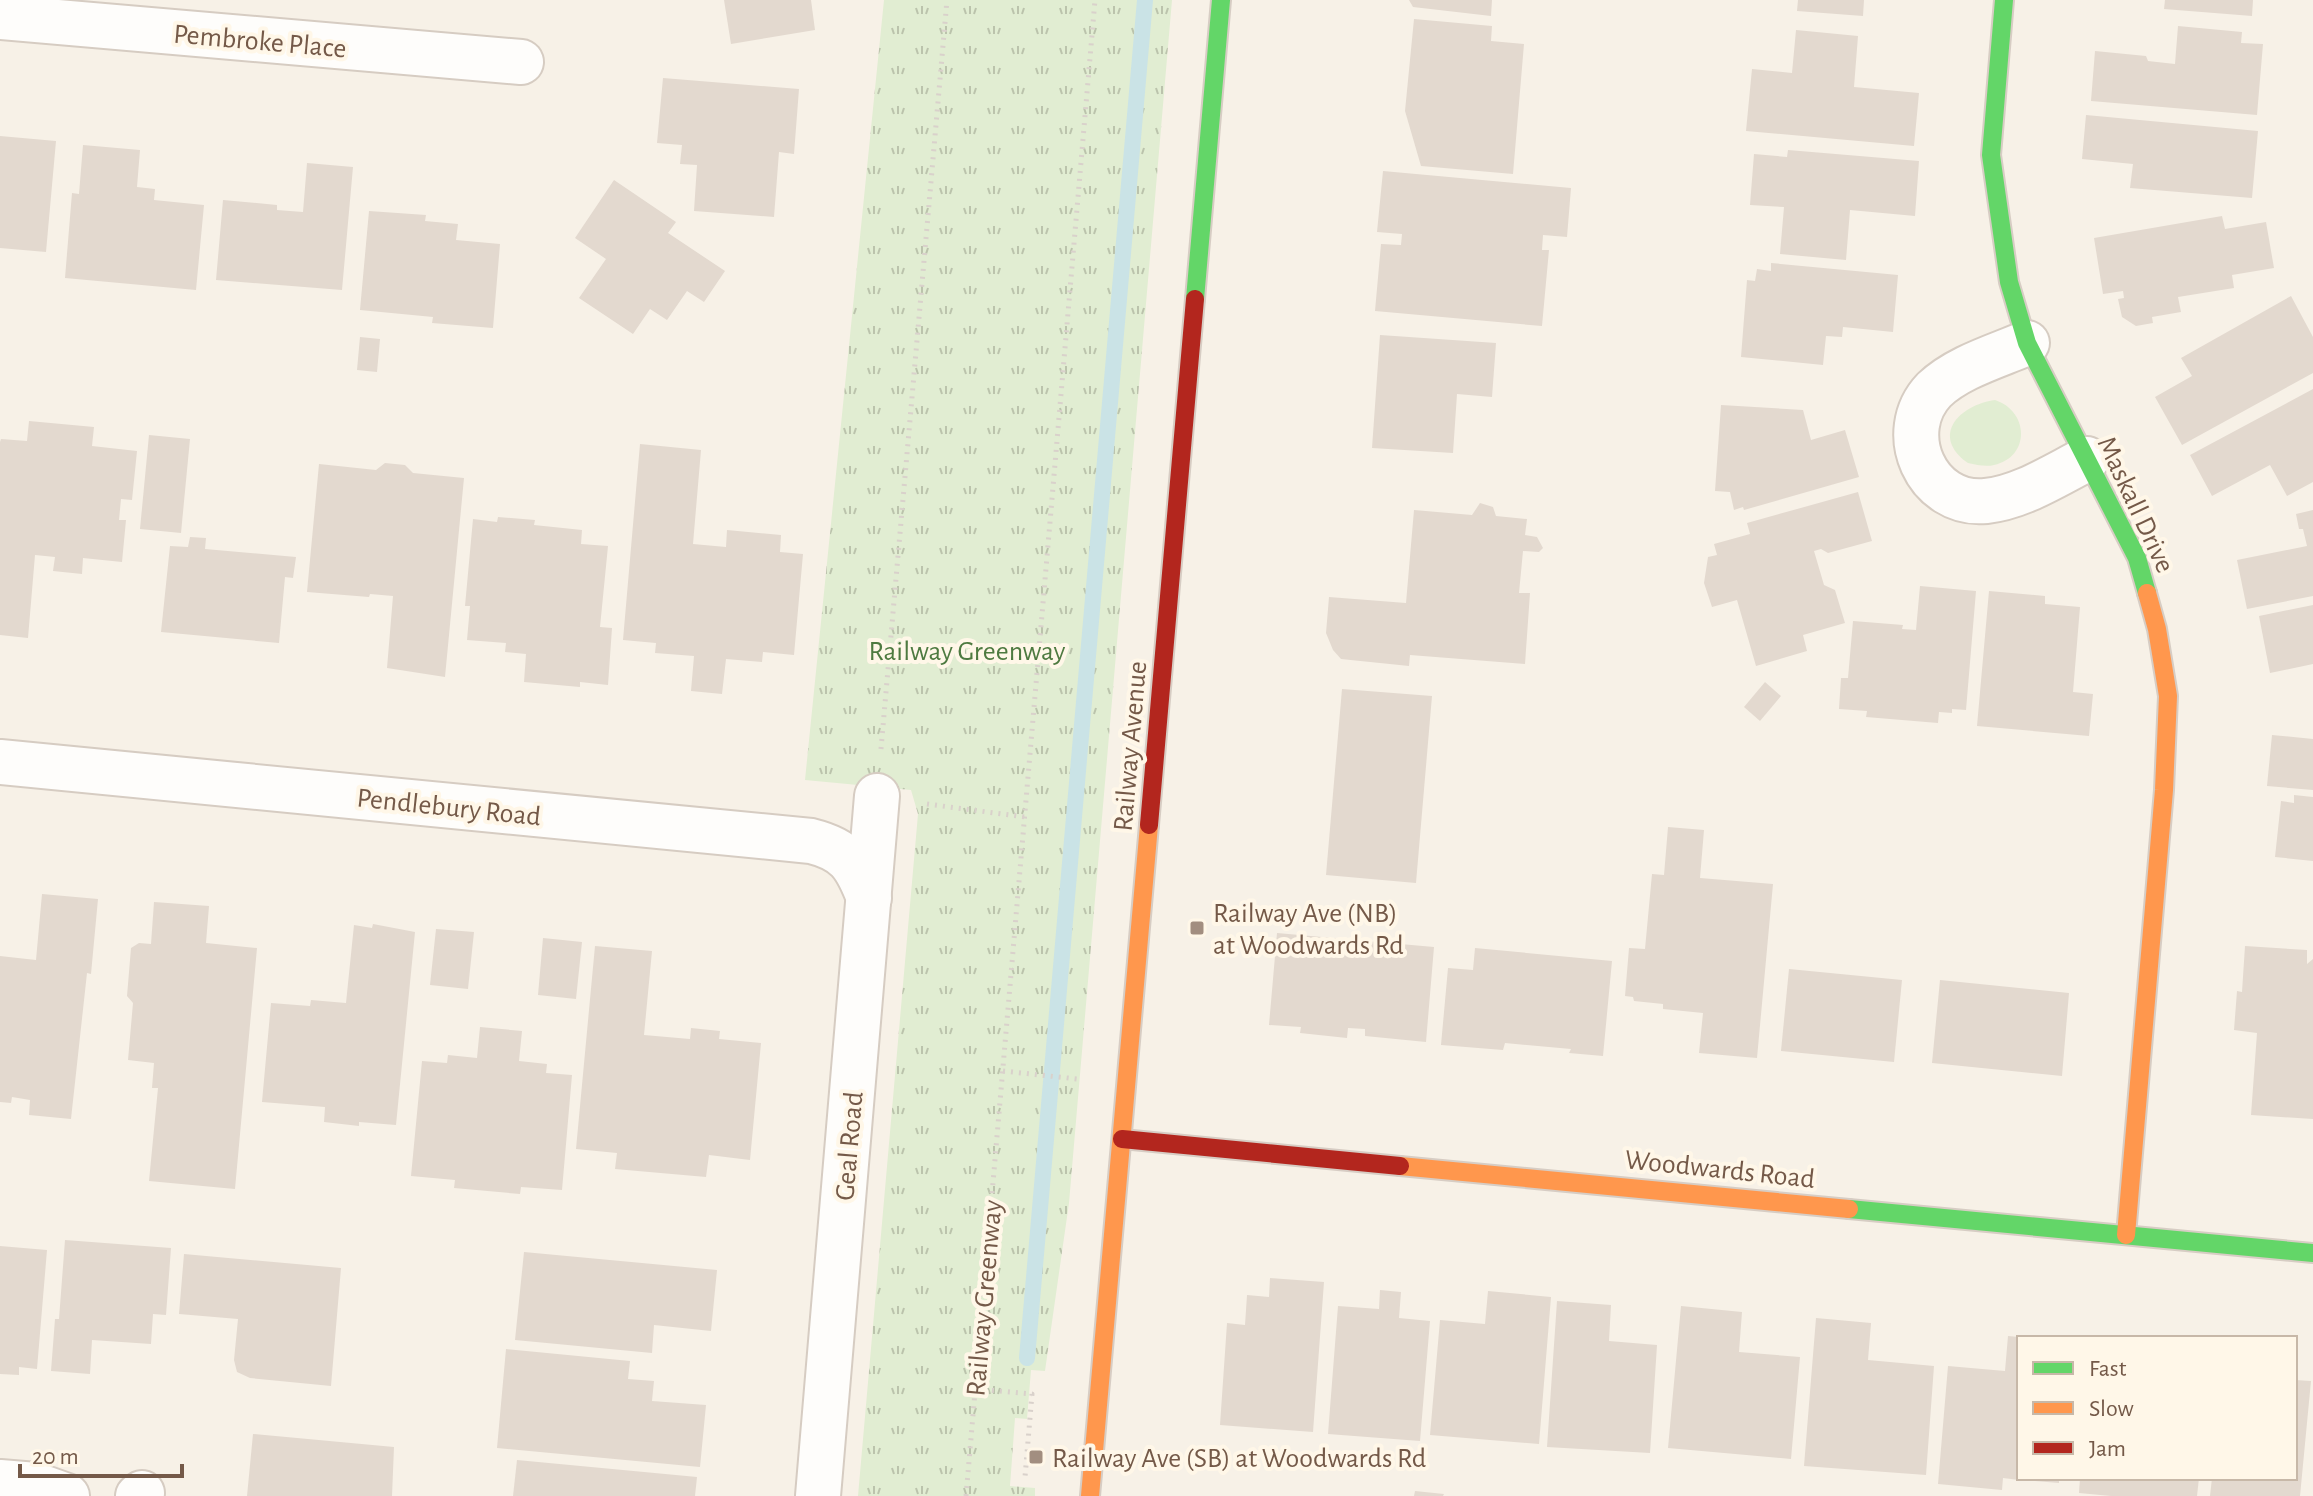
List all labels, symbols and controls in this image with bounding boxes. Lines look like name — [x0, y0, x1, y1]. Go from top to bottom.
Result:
street label: Pembroke Place — [172, 20, 347, 63]
street label: Maskall Drive — [2091, 432, 2179, 577]
park label: Railway Greenway — [868, 638, 1066, 666]
street label: Railway Avenue — [1110, 660, 1152, 832]
street label: Pendlebury Road — [355, 784, 542, 832]
place label: Railway Ave (NB) at Woodwards Rd — [1213, 900, 1404, 960]
marker: Railway Ave (NB) at Woodwards Rd — [1188, 919, 1206, 937]
street label: Geal Road — [831, 1091, 869, 1202]
street label: Woodwards Road — [1623, 1146, 1816, 1194]
street label: Railway Greenway — [962, 1199, 1008, 1398]
legend — [2017, 1336, 2297, 1480]
text: Fast — [2089, 1357, 2127, 1381]
text: Slow — [2089, 1397, 2134, 1421]
scale bar — [20, 1428, 182, 1478]
text: Jam — [2089, 1437, 2126, 1461]
text: 20 m — [32, 1445, 79, 1469]
place label: Railway Ave (SB) at Woodwards Rd — [1052, 1445, 1426, 1473]
marker: Railway Ave (SB) at Woodwards Rd — [1027, 1448, 1045, 1466]

